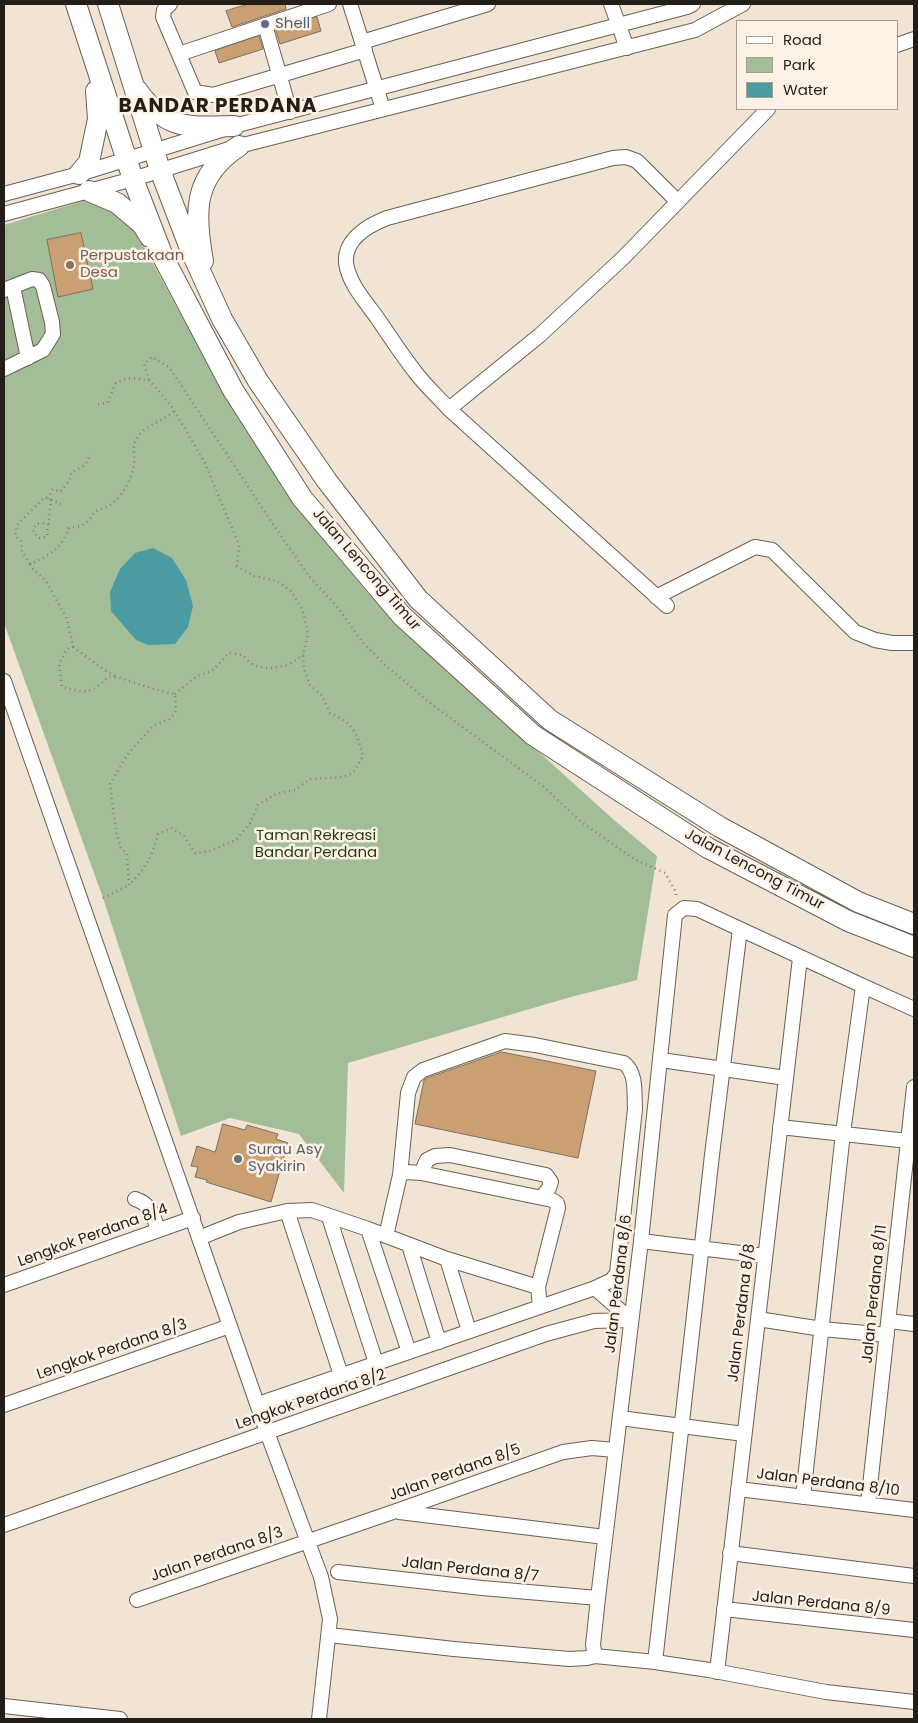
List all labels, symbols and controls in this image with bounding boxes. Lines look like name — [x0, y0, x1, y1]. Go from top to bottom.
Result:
place label: Shell — [275, 15, 310, 33]
marker: Shell — [259, 18, 271, 30]
legend — [736, 20, 898, 110]
text: Road — [783, 29, 822, 50]
text: Park — [783, 54, 815, 75]
text: Water — [783, 79, 828, 100]
district label: BANDAR PERDANA — [117, 95, 319, 119]
place label: Perpustakaan Desa — [80, 247, 184, 282]
marker: Perpustakaan Desa — [64, 259, 76, 271]
street label: Jalan Lencong Timur — [308, 505, 424, 635]
street label: Jalan Lencong Timur — [681, 825, 827, 915]
park label: Taman Rekreasi Bandar Perdana — [255, 827, 377, 862]
place label: Surau Asy Syakirin — [248, 1141, 322, 1176]
marker: Surau Asy Syakirin — [232, 1153, 244, 1165]
street label: Lengkok Perdana 8/4 — [16, 1200, 170, 1272]
street label: Jalan Perdana 8/6 — [602, 1214, 636, 1354]
street label: Jalan Perdana 8/11 — [859, 1224, 891, 1364]
street label: Jalan Perdana 8/8 — [725, 1243, 759, 1383]
street label: Lengkok Perdana 8/3 — [35, 1316, 189, 1384]
street label: Lengkok Perdana 8/2 — [234, 1366, 388, 1434]
street label: Jalan Perdana 8/5 — [387, 1441, 523, 1505]
street label: Jalan Perdana 8/10 — [755, 1465, 901, 1501]
street label: Jalan Perdana 8/3 — [149, 1524, 285, 1586]
street label: Jalan Perdana 8/7 — [400, 1554, 540, 1586]
street label: Jalan Perdana 8/9 — [751, 1588, 891, 1620]

